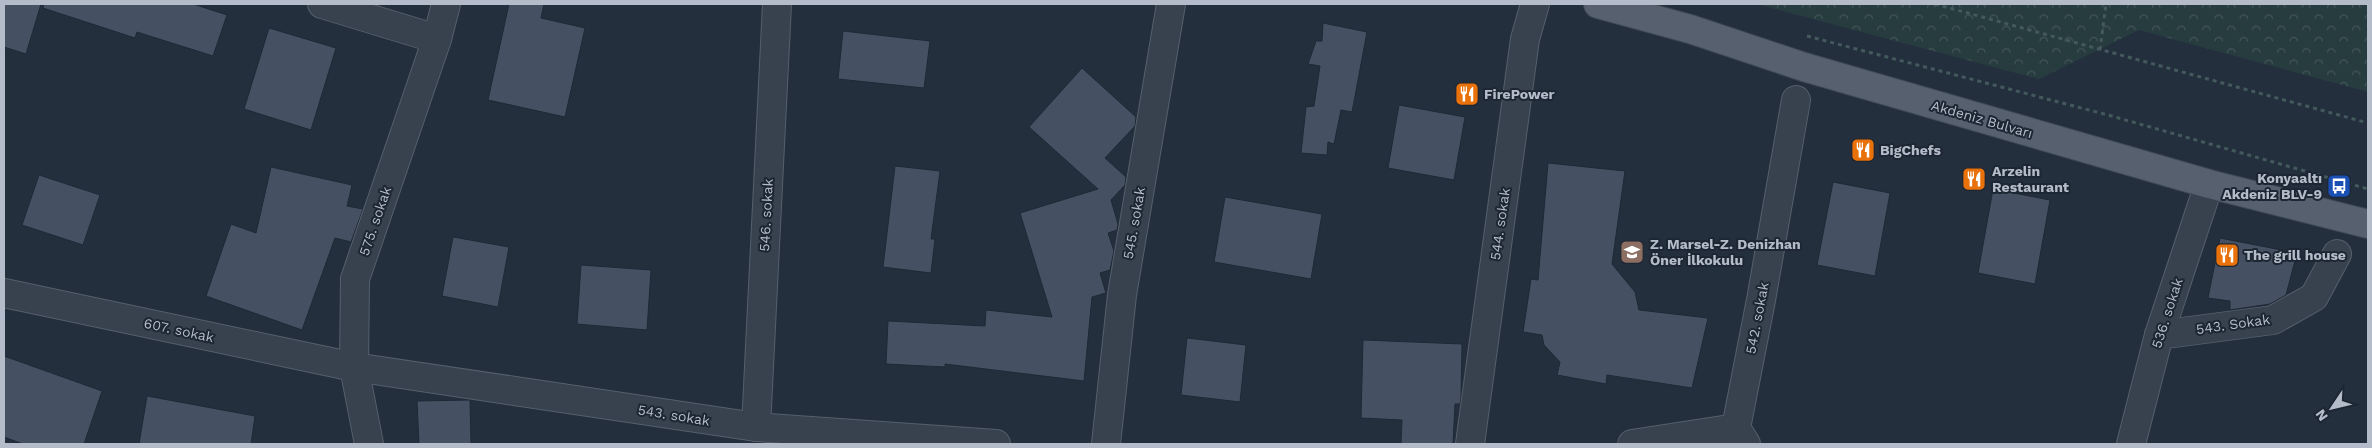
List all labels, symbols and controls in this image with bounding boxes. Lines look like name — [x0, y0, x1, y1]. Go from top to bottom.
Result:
restaurant icon: FirePower — [1454, 81, 1480, 107]
place label: FirePower — [1484, 86, 1555, 102]
street label: Akdeniz Bulvarı — [1929, 97, 2035, 141]
restaurant icon: BigChefs — [1850, 137, 1876, 163]
place label: BigChefs — [1880, 142, 1942, 158]
place label: Arzelin Restaurant — [1992, 163, 2069, 195]
restaurant icon: Arzelin Restaurant — [1961, 166, 1987, 192]
place label: Konyaaltı Akdeniz BLV-9 — [2222, 170, 2322, 202]
bus stop icon: Konyaaltı Akdeniz BLV-9 — [2326, 173, 2352, 199]
street label: 546. sokak — [756, 178, 776, 252]
street label: 575. sokak — [356, 184, 394, 258]
street label: 545. sokak — [1120, 186, 1148, 260]
street label: 544. sokak — [1487, 187, 1513, 261]
place label: Z. Marsel-Z. Denizhan Öner İlkokulu — [1650, 236, 1801, 268]
school or university icon: Z. Marsel-Z. Denizhan Öner İlkokulu — [1619, 239, 1645, 265]
restaurant icon: The grill house — [2214, 242, 2240, 268]
place label: The grill house — [2244, 247, 2346, 263]
street label: 536. sokak — [2148, 276, 2186, 350]
street label: 542. sokak — [1742, 281, 1772, 355]
street label: 543. Sokak — [2195, 311, 2271, 337]
street label: 607. sokak — [142, 315, 216, 345]
north arrow — [2307, 383, 2357, 433]
street label: 543. sokak — [637, 401, 711, 429]
text: N — [2312, 407, 2331, 424]

